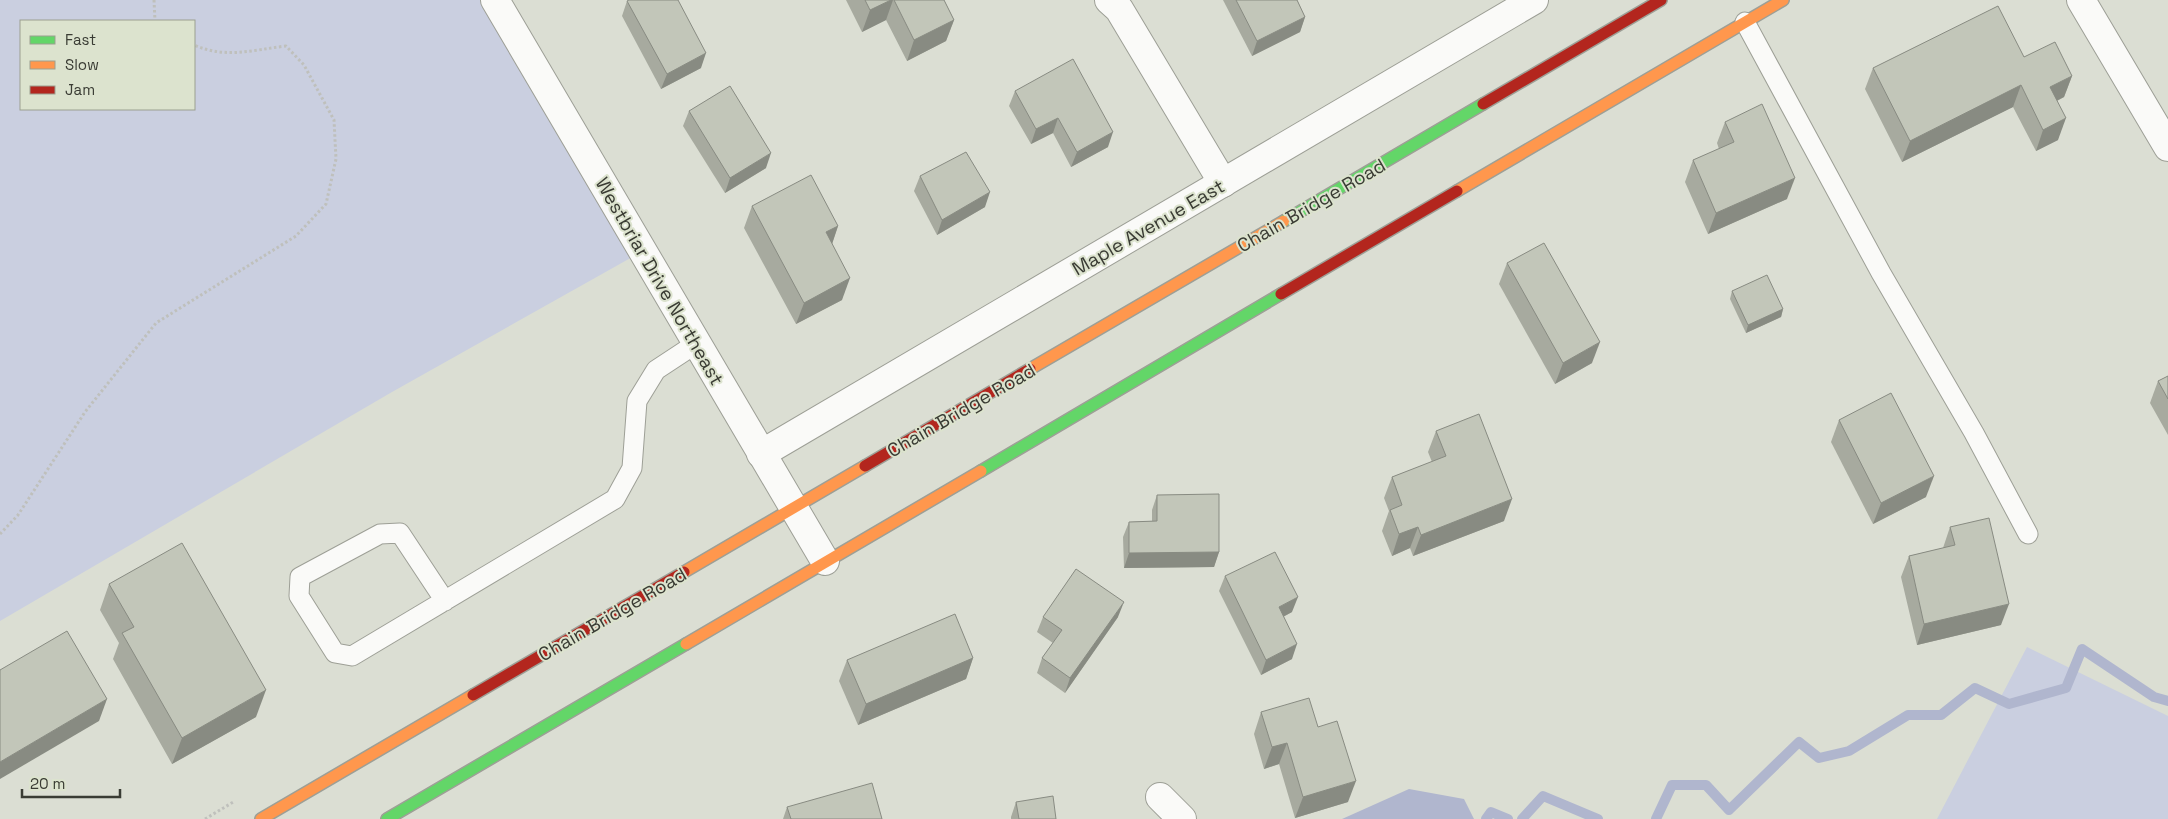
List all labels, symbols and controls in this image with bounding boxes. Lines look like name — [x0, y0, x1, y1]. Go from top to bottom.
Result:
legend — [20, 20, 195, 110]
text: Fast — [65, 30, 96, 49]
text: Slow — [65, 55, 99, 74]
text: Jam — [65, 80, 95, 99]
street label: Chain Bridge Road — [1232, 153, 1390, 258]
street label: Westbriar Drive Northeast — [590, 173, 729, 390]
street label: Maple Avenue East — [1067, 174, 1229, 281]
street label: Chain Bridge Road — [882, 358, 1040, 463]
street label: Chain Bridge Road — [533, 562, 691, 667]
scale bar — [22, 766, 120, 798]
text: 20 m — [30, 774, 65, 793]

